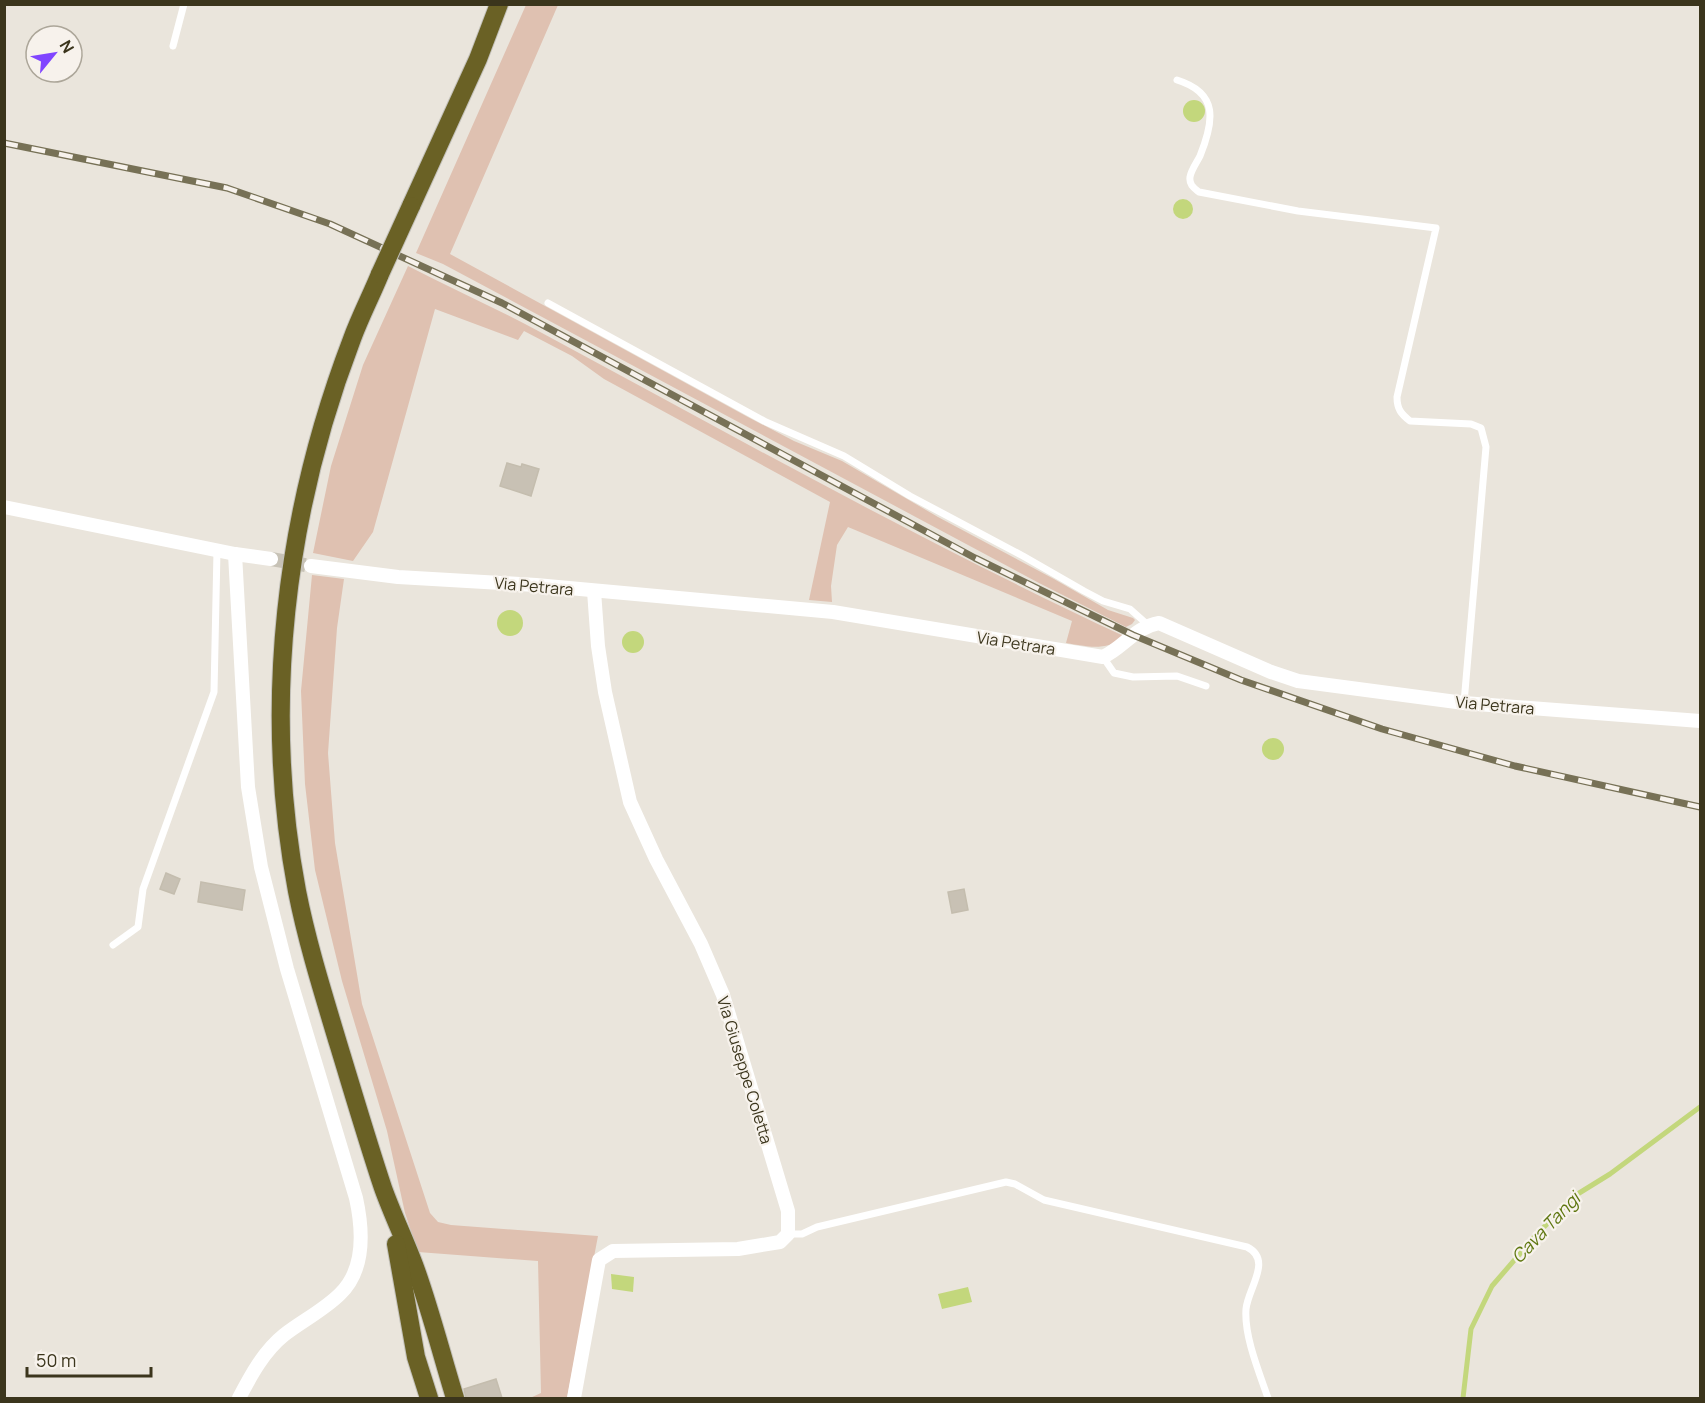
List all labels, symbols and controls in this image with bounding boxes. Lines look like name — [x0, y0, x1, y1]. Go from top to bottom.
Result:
north arrow — [24, 24, 84, 84]
text: N — [55, 36, 79, 57]
street label: Via Petrara — [494, 572, 574, 600]
street label: Via Petrara — [975, 626, 1057, 660]
street label: Via Petrara — [1455, 691, 1535, 719]
street label: Via Giuseppe Coletta — [712, 993, 778, 1147]
water label: Cava Tangi — [1505, 1185, 1587, 1268]
scale bar — [27, 1340, 152, 1378]
text: 50 m — [36, 1348, 76, 1372]

